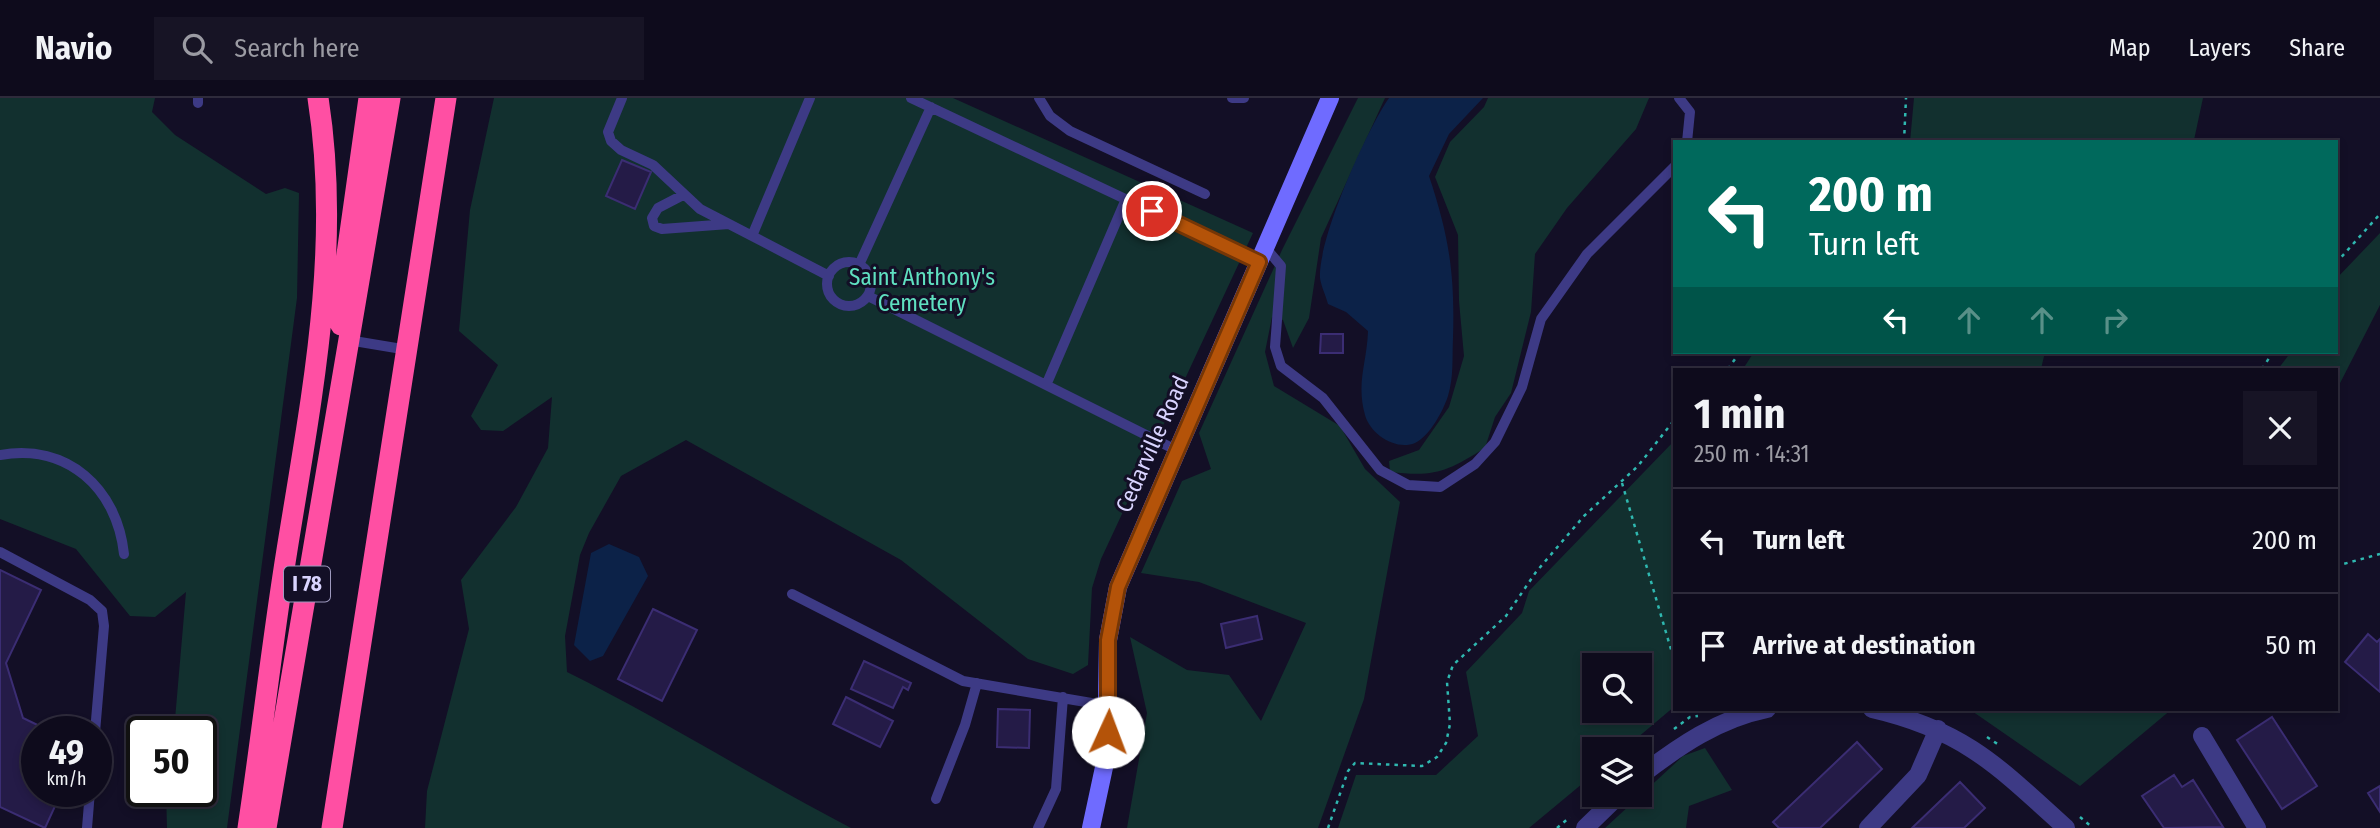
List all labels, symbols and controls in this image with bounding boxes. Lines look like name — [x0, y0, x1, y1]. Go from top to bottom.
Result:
search box — [154, 17, 644, 80]
text: Navio — [35, 28, 112, 68]
icon: search — [178, 29, 216, 67]
text: Search here — [234, 33, 360, 64]
text: Map — [2109, 34, 2151, 62]
text: Layers — [2189, 34, 2251, 62]
text: Share — [2289, 34, 2345, 62]
text: 200 m — [1809, 165, 1933, 224]
icon: left — [1694, 168, 1785, 259]
pin — [1122, 181, 1182, 241]
icon: arrive — [1133, 192, 1171, 230]
text: Turn left — [1809, 225, 1919, 263]
park label: Saint Anthony's Cemetery — [849, 263, 995, 317]
icon: left — [1877, 301, 1915, 339]
icon: ahead — [1950, 301, 1988, 339]
icon: ahead — [2023, 301, 2061, 339]
icon: right — [2096, 301, 2134, 339]
street label: Cedarville Road — [1109, 371, 1195, 517]
text: 1 min — [1694, 389, 1785, 439]
button: close — [2243, 391, 2317, 465]
text: 250 m · 14:31 — [1694, 440, 1809, 468]
icon: left — [1694, 522, 1732, 560]
text: Turn left — [1753, 525, 1845, 556]
text: 200 m — [2252, 525, 2317, 556]
road number: I 78 — [284, 566, 330, 602]
icon: arrive — [1694, 627, 1732, 665]
text: Arrive at destination — [1753, 630, 1976, 661]
text: 50 m — [2265, 630, 2317, 661]
map controls — [1582, 653, 1652, 807]
button: search — [1582, 653, 1652, 723]
position arrow — [1071, 695, 1145, 769]
speed limit sign: 50 — [126, 716, 217, 807]
text: 49 — [49, 731, 84, 773]
button: layers — [1582, 737, 1652, 807]
text: km/h — [46, 768, 87, 790]

